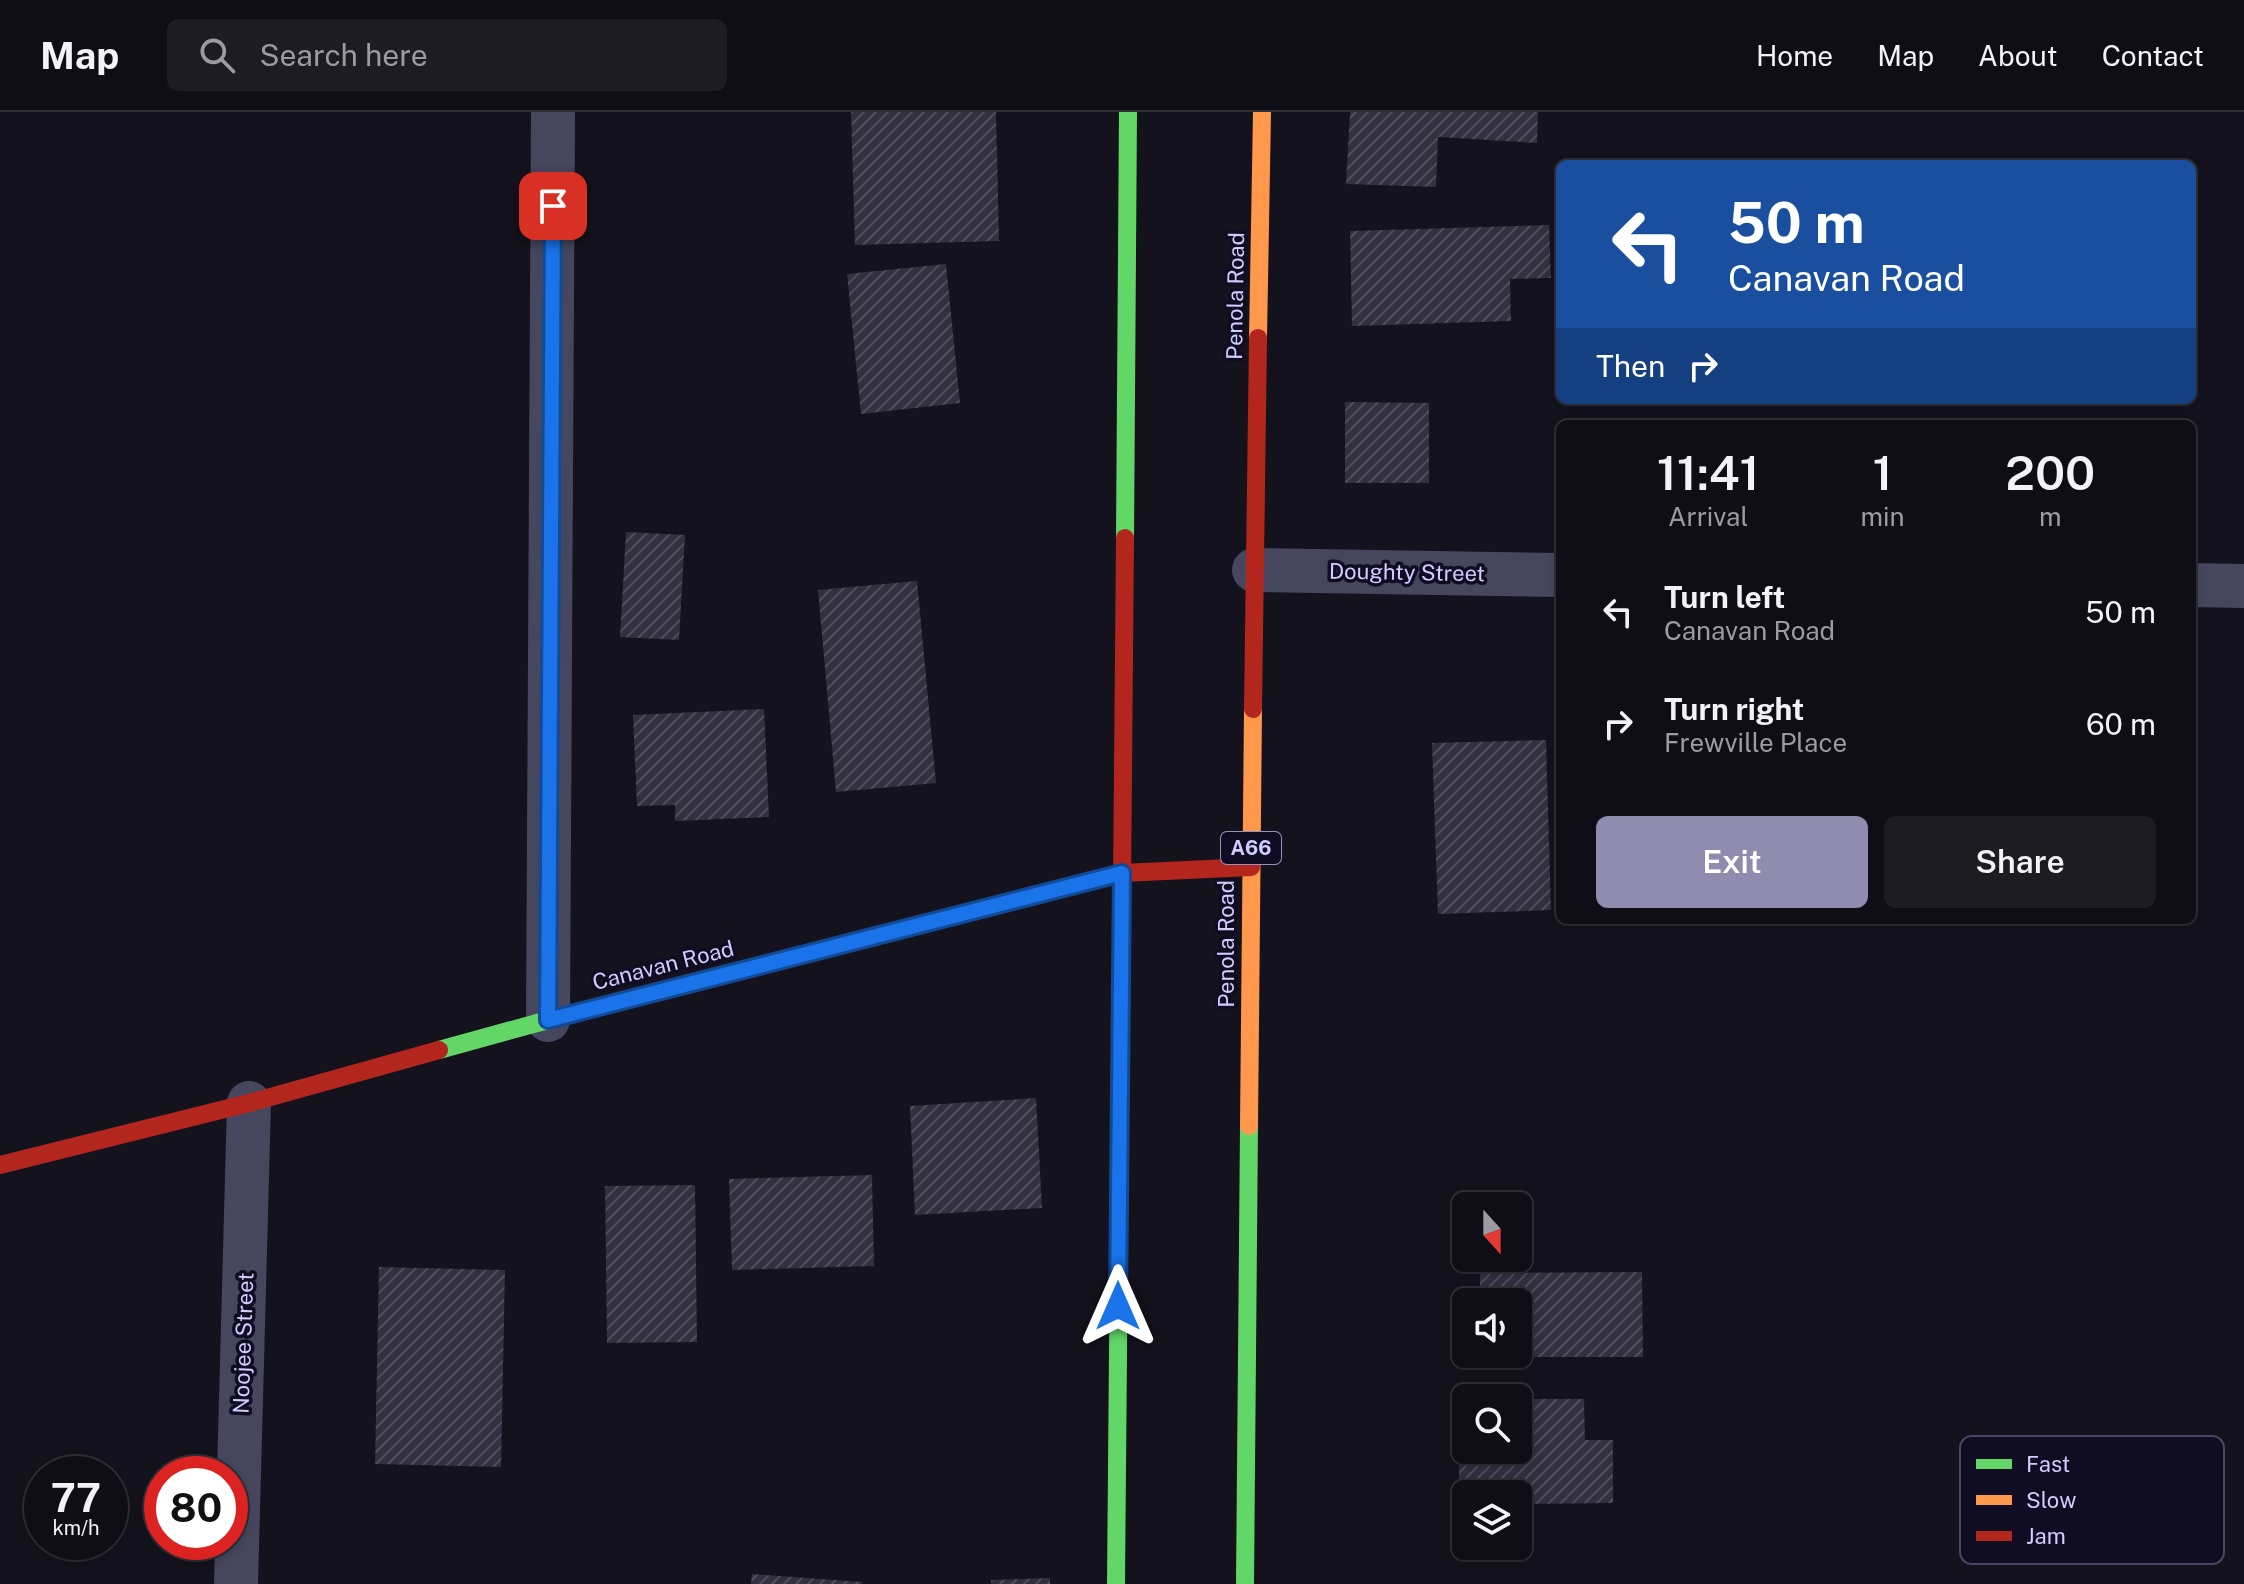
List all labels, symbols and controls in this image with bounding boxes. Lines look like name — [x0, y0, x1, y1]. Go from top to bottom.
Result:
search box — [167, 19, 727, 91]
text: Map — [40, 33, 119, 78]
icon: search — [195, 33, 239, 77]
text: Search here — [259, 37, 428, 73]
text: Home — [1756, 39, 1833, 72]
text: Map — [1877, 39, 1934, 72]
text: About — [1978, 39, 2058, 72]
text: Contact — [2102, 39, 2204, 72]
pin — [519, 172, 587, 240]
icon: arrive — [531, 184, 575, 228]
text: 50 m — [1728, 190, 1865, 256]
icon: left — [1596, 192, 1700, 296]
street label: Penola Road — [1221, 232, 1249, 360]
text: Canavan Road — [1728, 257, 1965, 299]
icon: right — [1681, 344, 1725, 388]
text: Then — [1596, 348, 1665, 384]
text: 11:41 — [1657, 444, 1760, 501]
text: 1 — [1872, 444, 1893, 501]
text: 200 — [2005, 444, 2095, 501]
text: Arrival — [1668, 501, 1748, 532]
text: min — [1860, 501, 1905, 532]
text: m — [2039, 501, 2062, 532]
street label: Doughty Street — [1329, 558, 1485, 586]
text: Turn left — [1664, 579, 1785, 615]
icon: left — [1596, 590, 1640, 634]
text: 50 m — [2085, 594, 2156, 630]
text: Canavan Road — [1664, 615, 1835, 646]
text: Turn right — [1664, 691, 1804, 727]
icon: right — [1596, 702, 1640, 746]
text: 60 m — [2086, 706, 2156, 742]
text: Frewville Place — [1664, 727, 1847, 758]
button: Exit — [1596, 816, 1868, 908]
button: Share — [1884, 816, 2156, 908]
road number: A66 — [1221, 832, 1281, 864]
street label: Penola Road — [1213, 880, 1239, 1008]
street label: Canavan Road — [590, 935, 736, 995]
north arrow — [1452, 1192, 1532, 1272]
map controls — [1452, 1192, 1532, 1560]
position arrow — [1076, 1264, 1160, 1348]
street label: Noojee Street — [228, 1272, 258, 1414]
button: sound — [1452, 1288, 1532, 1368]
button: search — [1452, 1384, 1532, 1464]
legend — [1960, 1436, 2224, 1564]
text: Fast — [2026, 1451, 2070, 1477]
speed limit sign: 80 — [144, 1456, 248, 1560]
text: 77 — [51, 1474, 101, 1521]
button: layers — [1452, 1480, 1532, 1560]
text: Slow — [2026, 1487, 2076, 1513]
text: km/h — [52, 1516, 100, 1540]
text: Jam — [2026, 1523, 2066, 1549]

